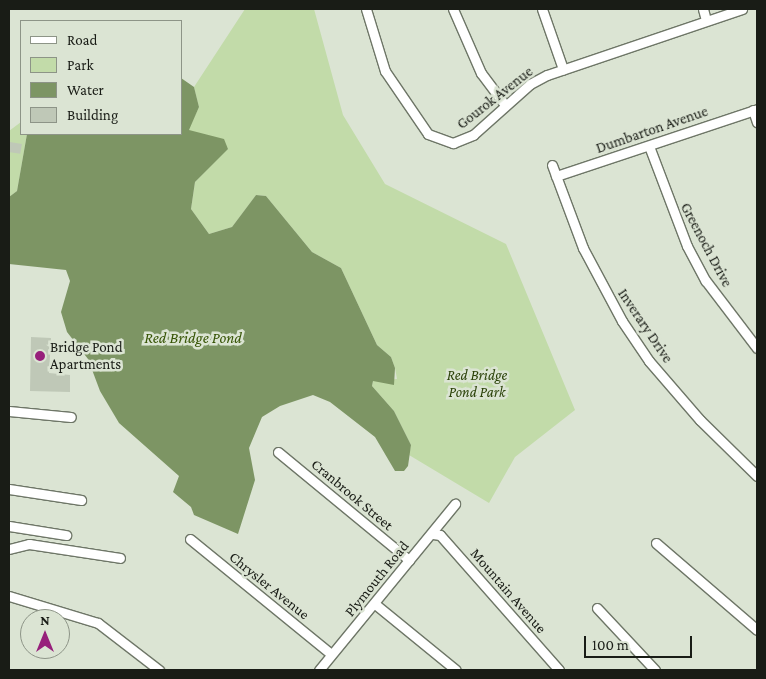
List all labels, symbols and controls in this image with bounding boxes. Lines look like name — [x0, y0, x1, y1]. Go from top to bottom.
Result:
legend — [20, 20, 182, 135]
text: Road — [67, 32, 97, 48]
text: Park — [67, 57, 94, 73]
street label: Gourok Avenue — [453, 63, 537, 133]
text: Water — [67, 82, 104, 98]
street label: Dumbarton Avenue — [594, 102, 710, 158]
text: Building — [67, 107, 118, 123]
street label: Greenoch Drive — [676, 200, 736, 290]
street label: Inverary Drive — [614, 285, 676, 367]
water label: Red Bridge Pond — [144, 328, 242, 348]
place label: Bridge Pond Apartments — [50, 338, 123, 373]
marker: Bridge Pond Apartments — [34, 350, 46, 362]
park label: Red Bridge Pond Park — [447, 366, 507, 401]
street label: Cranbrook Street — [307, 455, 397, 535]
street label: Plymouth Road — [341, 538, 413, 620]
street label: Mountain Avenue — [466, 545, 550, 637]
street label: Chrysler Avenue — [225, 548, 313, 624]
north arrow — [20, 609, 70, 659]
text: N — [40, 612, 50, 628]
scale bar — [586, 626, 694, 658]
text: 100 m — [592, 637, 629, 653]

